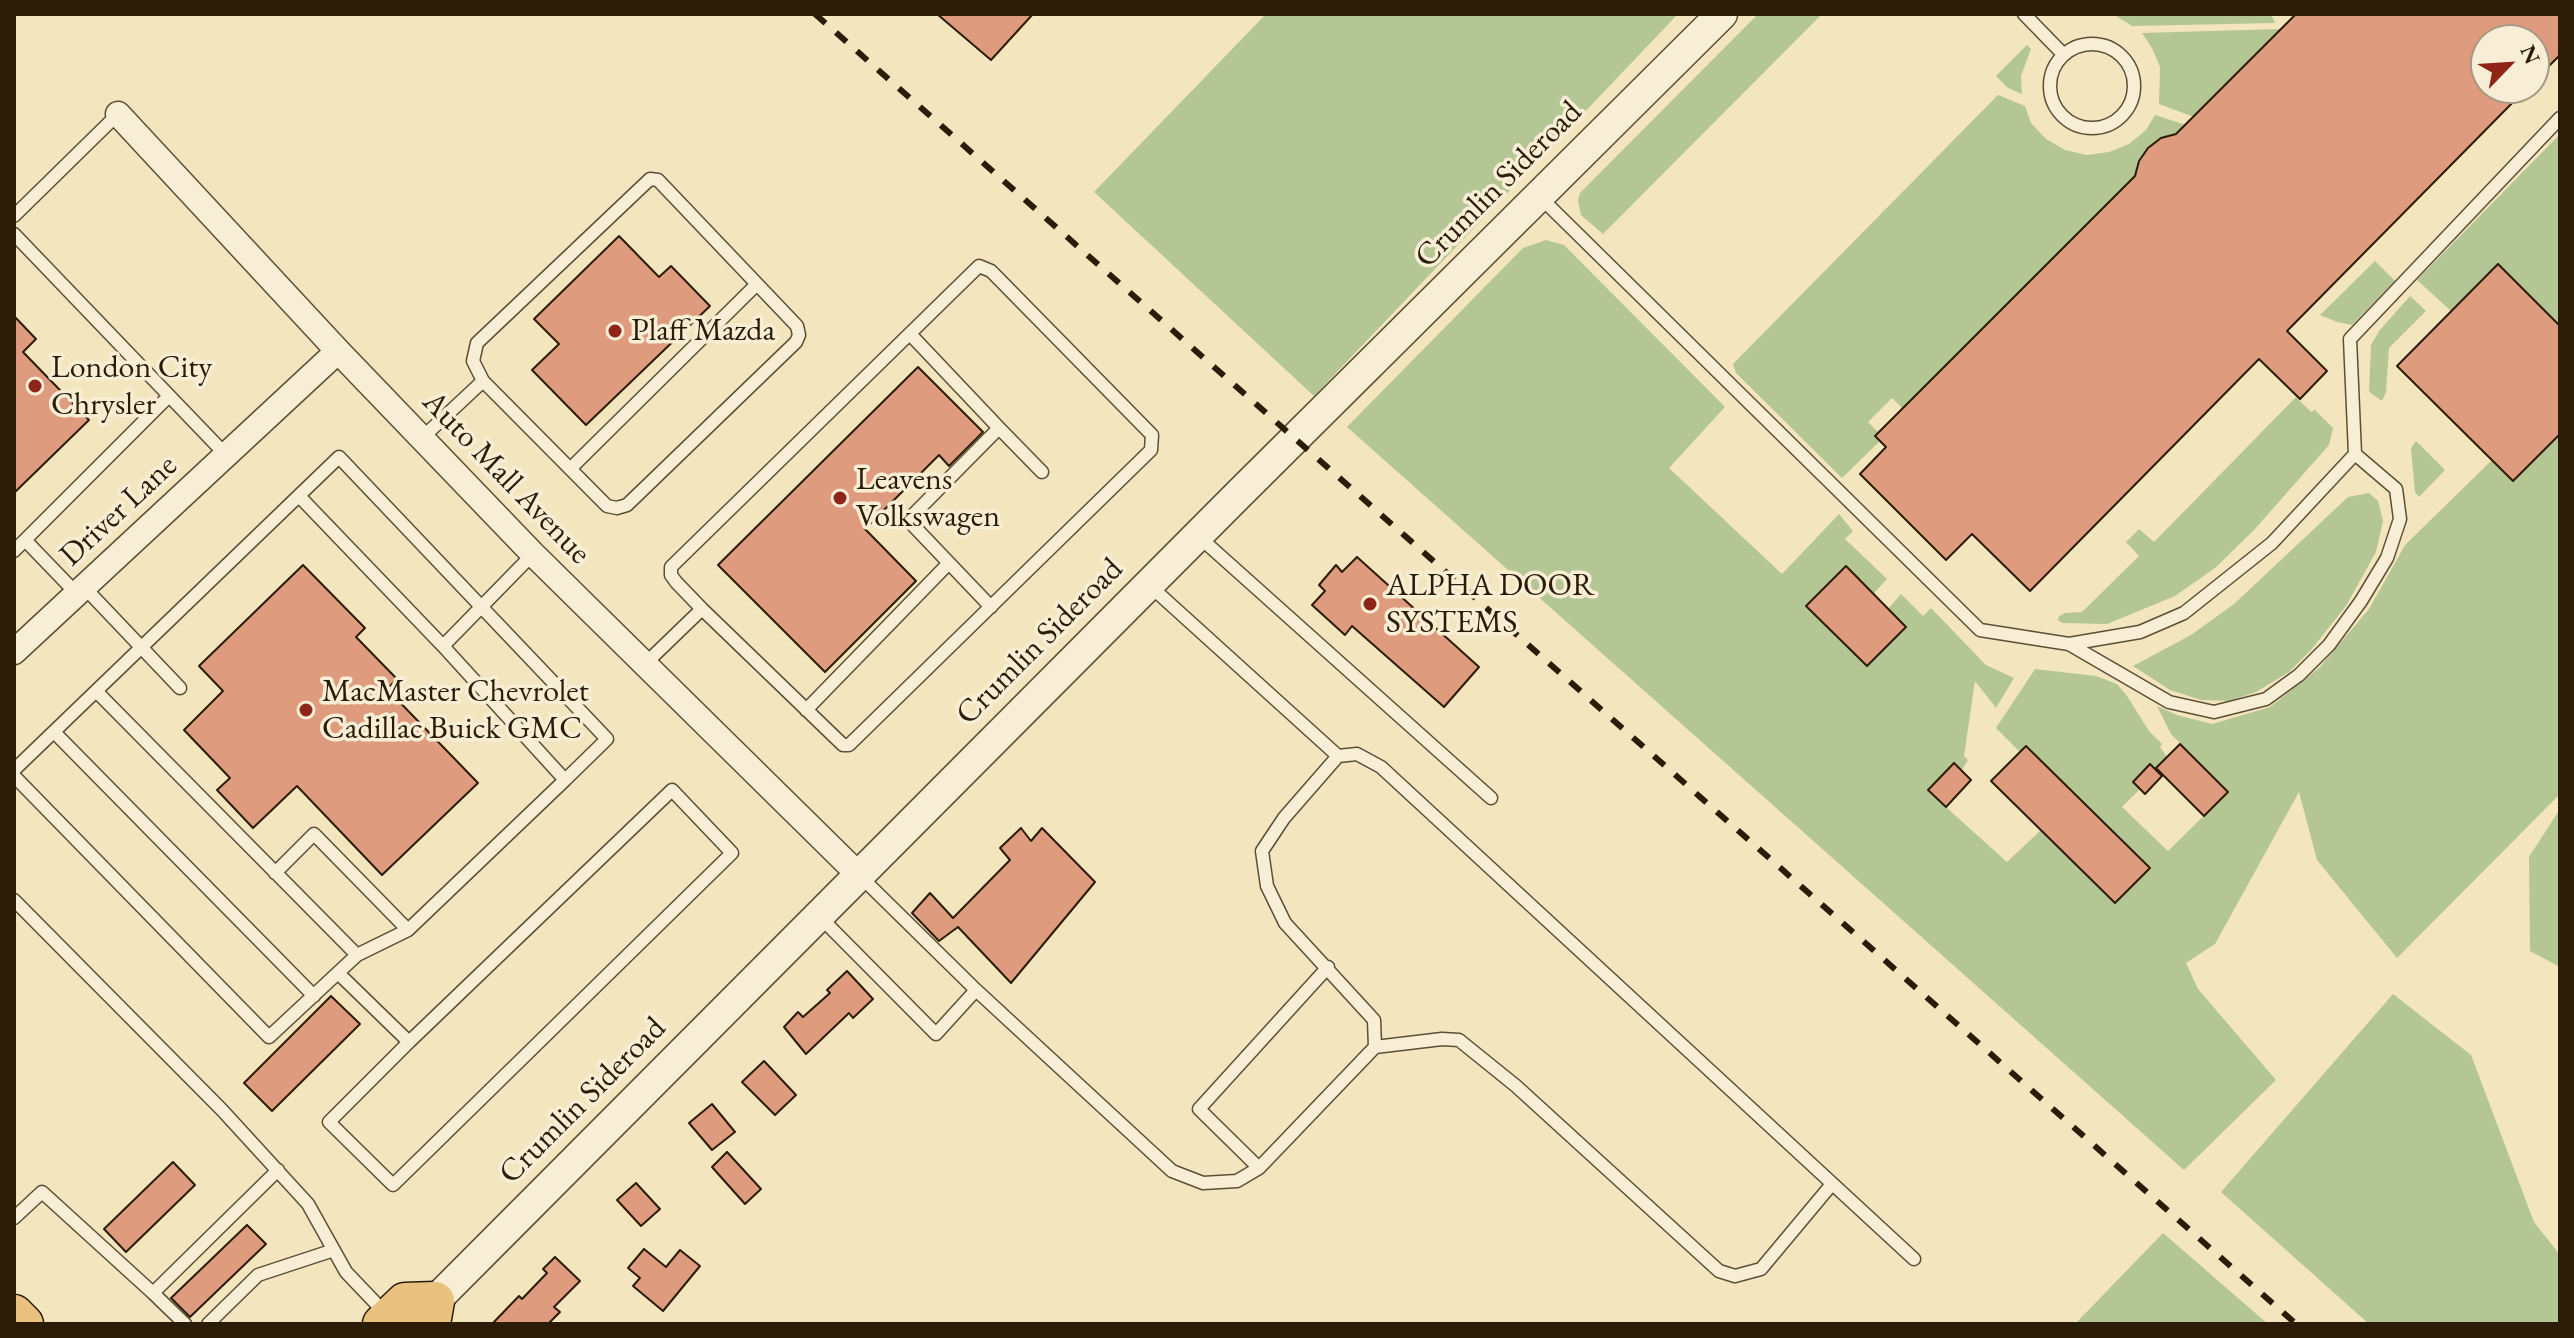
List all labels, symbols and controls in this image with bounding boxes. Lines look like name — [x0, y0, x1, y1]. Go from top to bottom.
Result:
north arrow — [2470, 24, 2550, 104]
text: N — [2513, 40, 2547, 69]
street label: Crumlin Sideroad — [1408, 94, 1590, 276]
place label: Plaff Mazda — [631, 312, 775, 350]
marker: Plaff Mazda — [606, 322, 624, 340]
place label: London City Chrysler — [51, 349, 212, 424]
marker: London City Chrysler — [26, 377, 44, 395]
street label: Auto Mall Avenue — [414, 383, 598, 573]
street label: Driver Lane — [52, 447, 186, 575]
place label: Leavens Volkswagen — [856, 461, 1000, 536]
marker: Leavens Volkswagen — [831, 489, 849, 507]
street label: Crumlin Sideroad — [949, 551, 1131, 733]
place label: ALPHA DOOR SYSTEMS — [1386, 567, 1595, 642]
marker: ALPHA DOOR SYSTEMS — [1361, 595, 1379, 613]
place label: MacMaster Chevrolet Cadillac Buick GMC — [322, 673, 589, 748]
marker: MacMaster Chevrolet Cadillac Buick GMC — [297, 701, 315, 719]
street label: Crumlin Sideroad — [492, 1010, 674, 1192]

